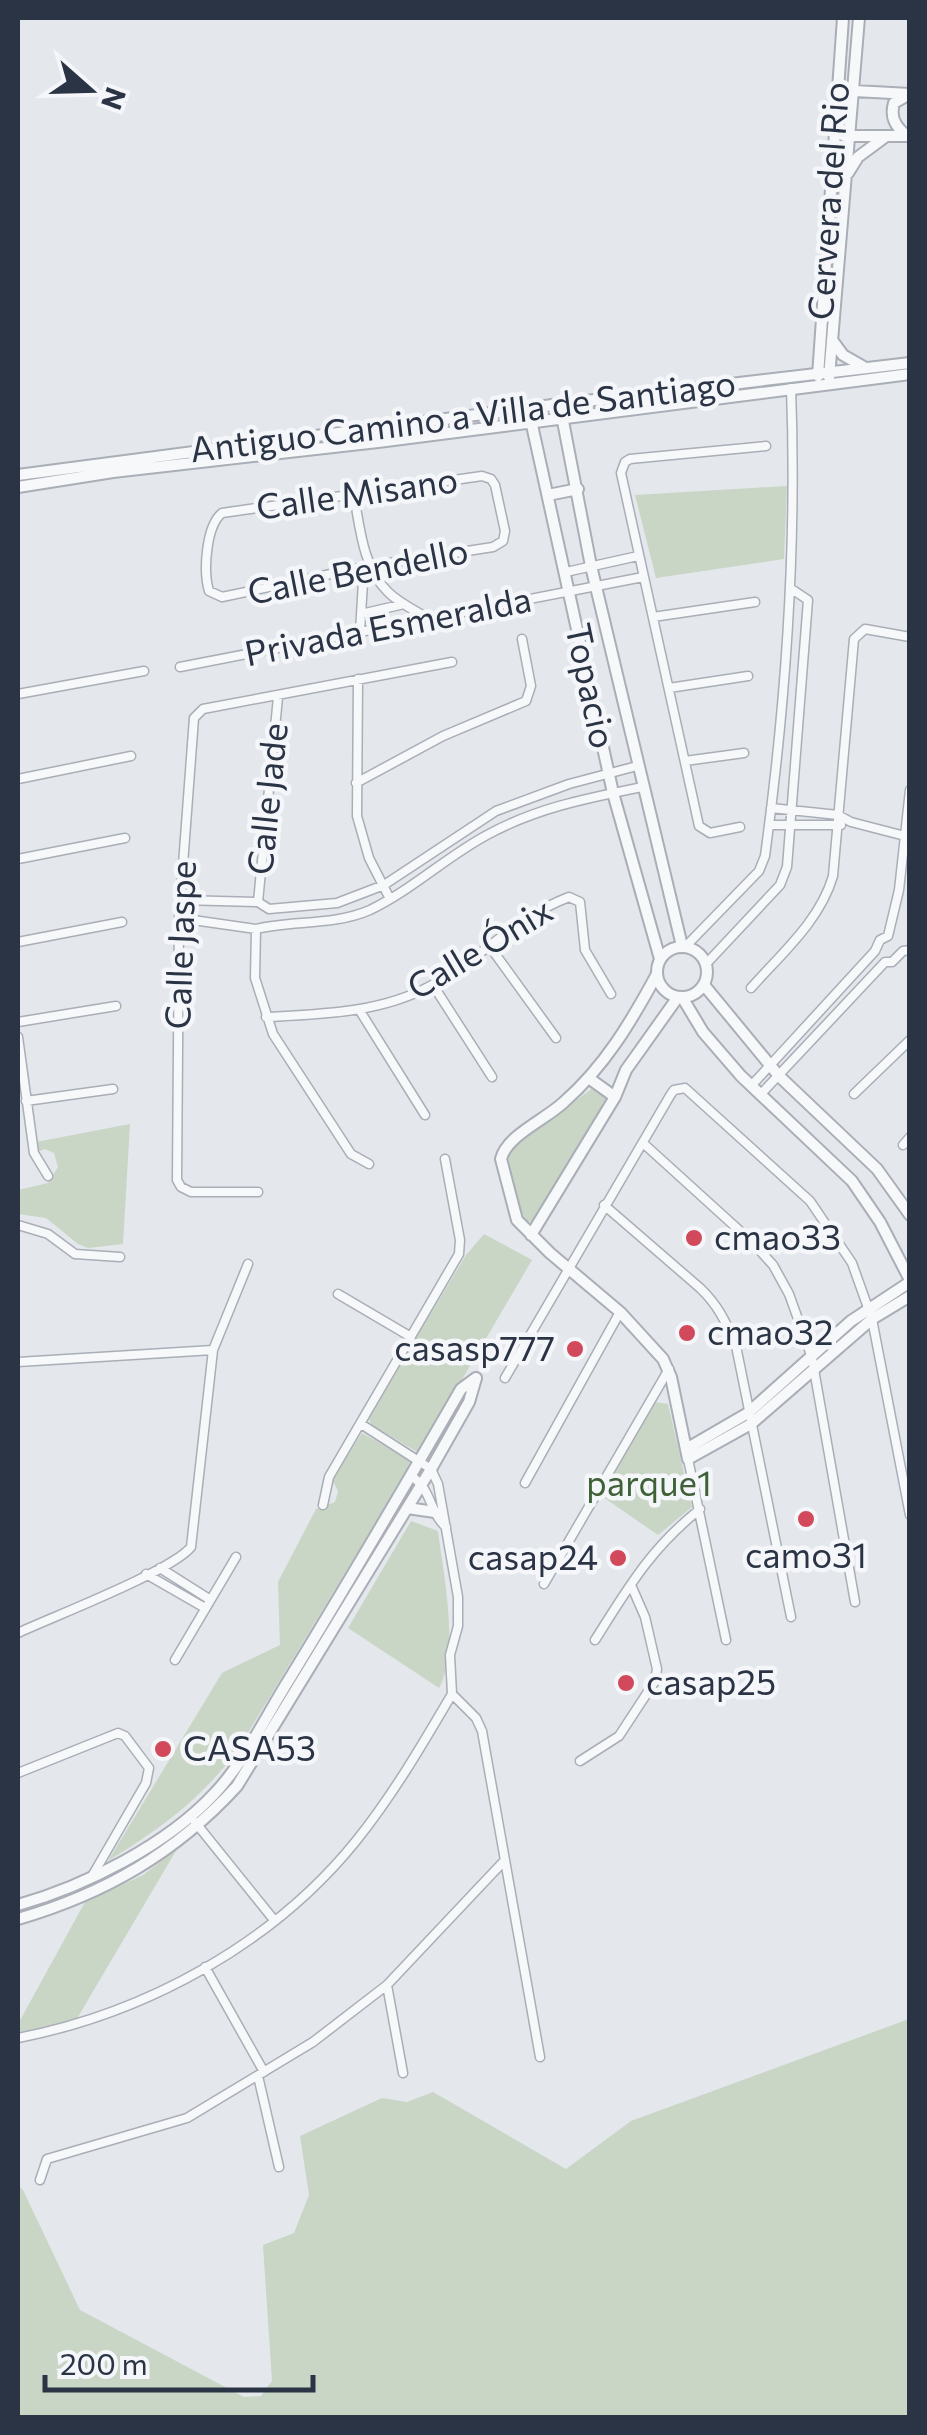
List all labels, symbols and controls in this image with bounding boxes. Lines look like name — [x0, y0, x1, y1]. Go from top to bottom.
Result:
north arrow — [40, 40, 140, 140]
street label: Cervera del Rio — [797, 80, 856, 321]
text: N — [95, 83, 134, 115]
street label: Antiguo Camino a Villa de Santiago — [187, 360, 738, 469]
street label: Calle Misano — [253, 456, 460, 527]
street label: Calle Bendello — [244, 527, 471, 612]
street label: Privada Esmeralda — [241, 576, 534, 673]
street label: Topacio — [558, 619, 627, 752]
street label: Calle Jade — [236, 721, 295, 877]
street label: Calle Jaspe — [154, 860, 203, 1030]
street label: Calle Ónix — [398, 887, 559, 1007]
place label: cmao33 — [714, 1214, 841, 1257]
marker: cmao33 — [683, 1227, 705, 1249]
place label: cmao32 — [707, 1309, 833, 1352]
marker: cmao32 — [676, 1322, 698, 1344]
place label: casasp777 — [394, 1325, 555, 1368]
marker: casasp777 — [564, 1338, 586, 1360]
park label: parque1 — [586, 1460, 712, 1503]
marker: camo31 — [795, 1508, 817, 1530]
place label: camo31 — [745, 1532, 867, 1575]
place label: casap24 — [468, 1534, 598, 1577]
marker: casap24 — [607, 1547, 629, 1569]
place label: casap25 — [646, 1659, 776, 1702]
marker: casap25 — [615, 1672, 637, 1694]
place label: CASA53 — [183, 1725, 316, 1768]
marker: CASA53 — [152, 1738, 174, 1760]
scale bar — [45, 2330, 312, 2392]
text: 200 m — [60, 2344, 148, 2381]

